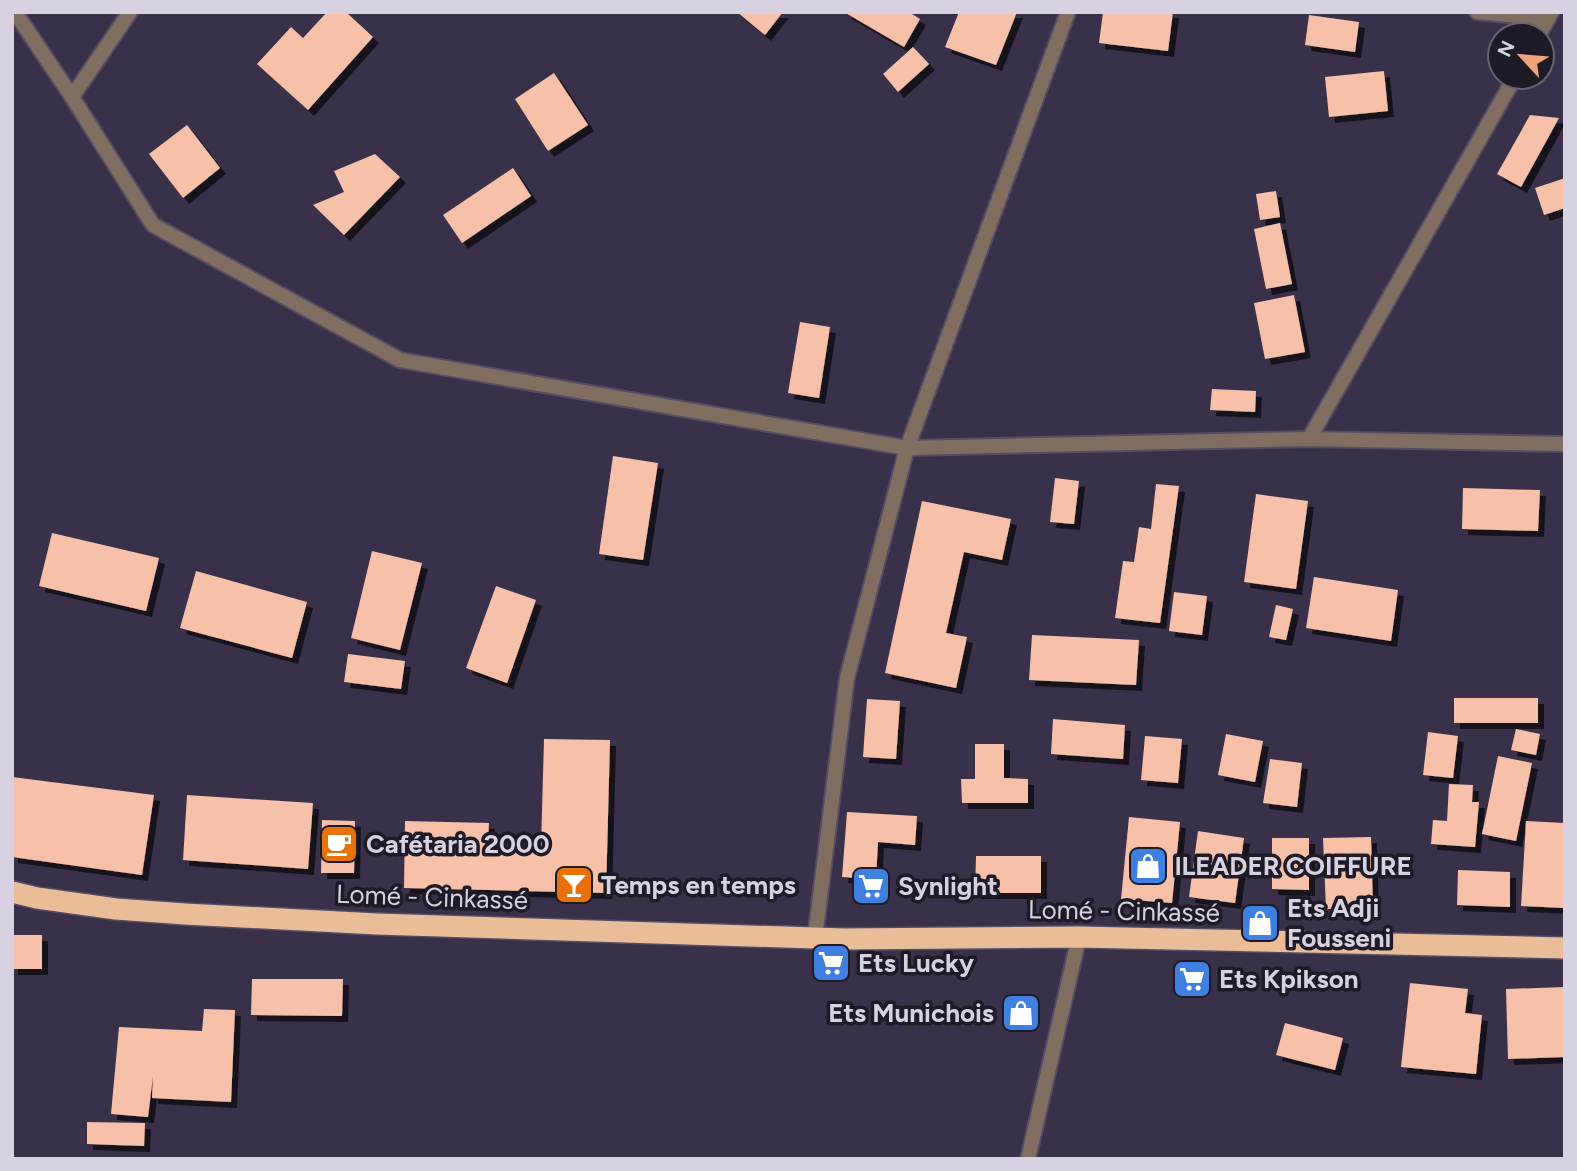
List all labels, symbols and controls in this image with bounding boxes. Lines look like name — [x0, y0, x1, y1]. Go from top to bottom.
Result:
north arrow — [1486, 21, 1556, 91]
text: N — [1493, 37, 1520, 60]
cafe icon: Cafétaria 2000 — [318, 823, 360, 865]
place label: Cafétaria 2000 — [366, 828, 549, 860]
shop icon: lLEADER COIFFURE — [1127, 845, 1169, 887]
place label: lLEADER COIFFURE — [1175, 850, 1412, 882]
bar icon: Temps en temps — [553, 864, 595, 906]
supermarket icon: Synlight — [850, 865, 892, 907]
place label: Temps en temps — [601, 869, 796, 901]
place label: Synlight — [898, 870, 998, 902]
street label: Lomé - Cinkassé — [336, 878, 528, 916]
place label: Ets Adji Fousseni — [1287, 892, 1391, 954]
street label: Lomé - Cinkassé — [1028, 893, 1220, 929]
shop icon: Ets Adji Fousseni — [1239, 902, 1281, 944]
supermarket icon: Ets Lucky — [810, 942, 852, 984]
place label: Ets Lucky — [858, 947, 974, 979]
supermarket icon: Ets Kpikson — [1171, 958, 1213, 1000]
place label: Ets Kpikson — [1219, 963, 1359, 995]
shop icon: Ets Munichois — [1000, 992, 1042, 1034]
place label: Ets Munichois — [828, 997, 994, 1029]

